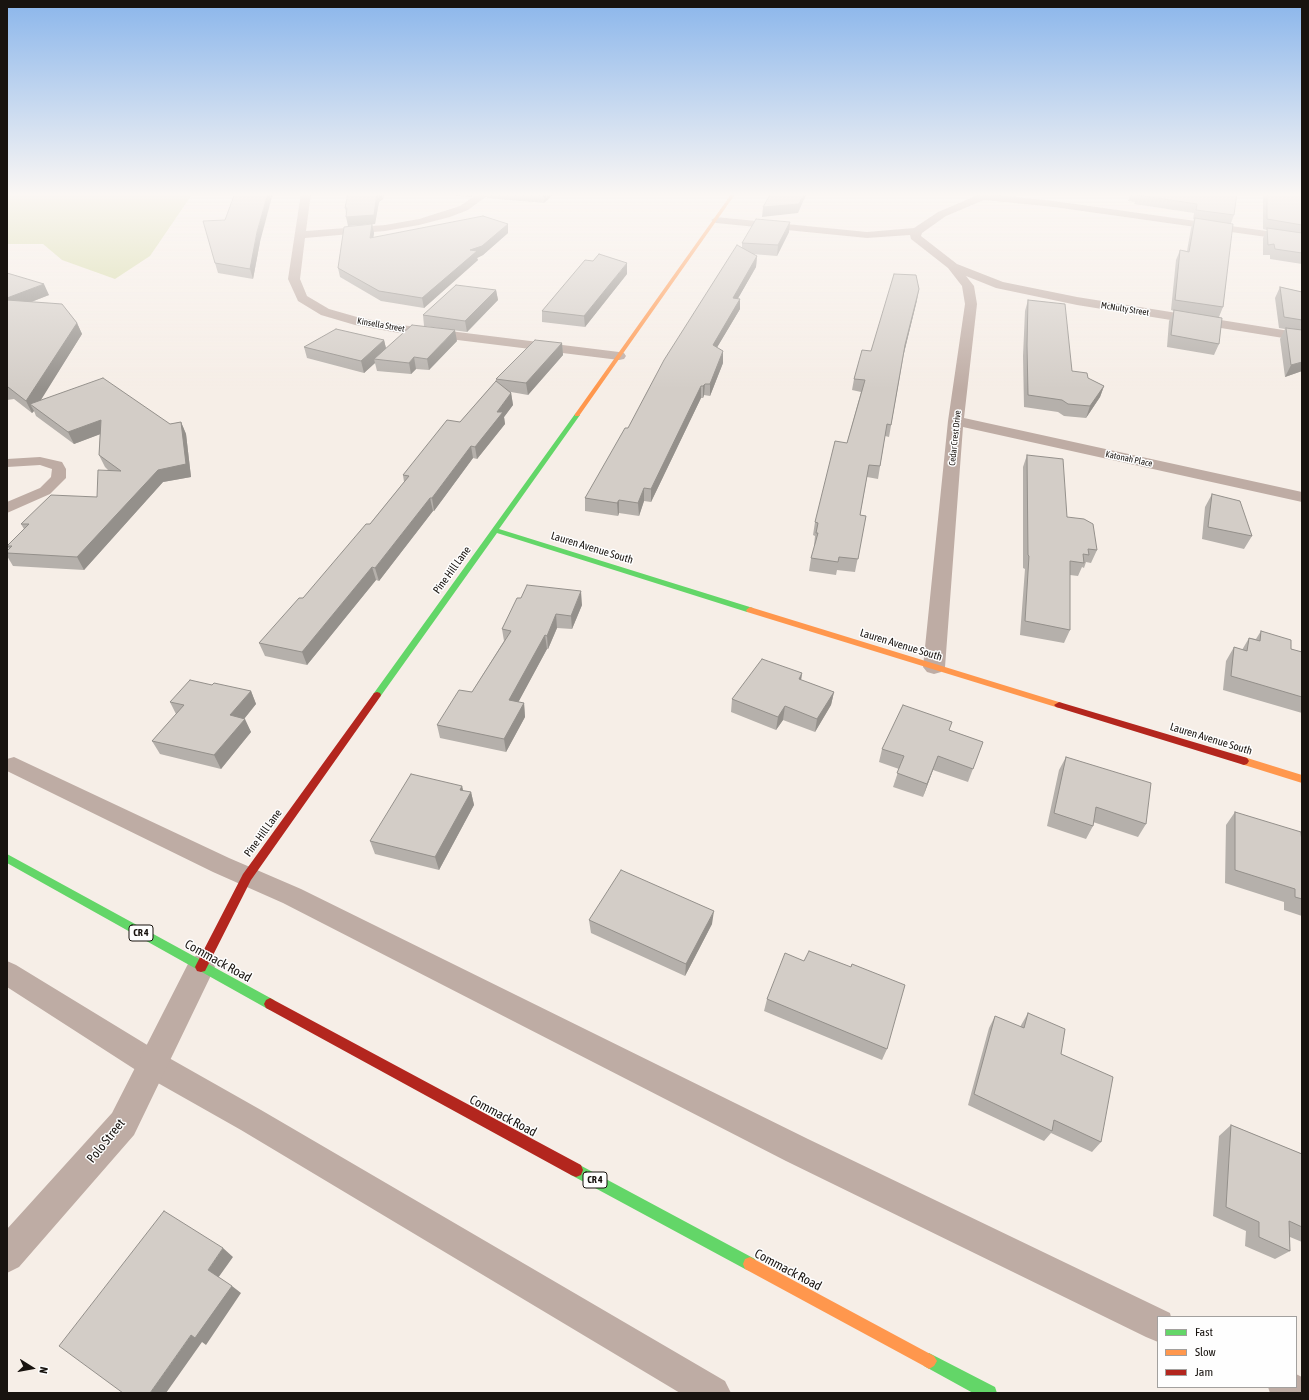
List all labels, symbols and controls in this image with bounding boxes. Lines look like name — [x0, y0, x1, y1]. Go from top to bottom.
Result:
street label: McNulty Street — [1100, 300, 1150, 318]
street label: Kinsella Street — [356, 316, 406, 334]
street label: Cedar Crest Drive — [947, 410, 963, 466]
street label: Katonah Place — [1105, 449, 1153, 469]
street label: Lauren Avenue South — [549, 529, 635, 567]
street label: Pine Hill Lane — [430, 544, 474, 596]
street label: Lauren Avenue South — [858, 626, 944, 664]
street label: Lauren Avenue South — [1168, 720, 1254, 758]
street label: Pine Hill Lane — [241, 807, 285, 859]
road number: CR 4 — [129, 925, 153, 941]
street label: Commack Road — [182, 936, 254, 986]
street label: Commack Road — [467, 1092, 539, 1140]
street label: Polo Street — [84, 1116, 128, 1166]
road number: CR 4 — [583, 1172, 607, 1188]
street label: Commack Road — [752, 1246, 824, 1294]
legend — [1157, 1316, 1297, 1388]
text: Fast — [1195, 1325, 1213, 1339]
text: Slow — [1195, 1345, 1216, 1359]
north arrow — [12, 1348, 52, 1388]
text: Jam — [1195, 1365, 1213, 1379]
text: N — [37, 1366, 50, 1375]

